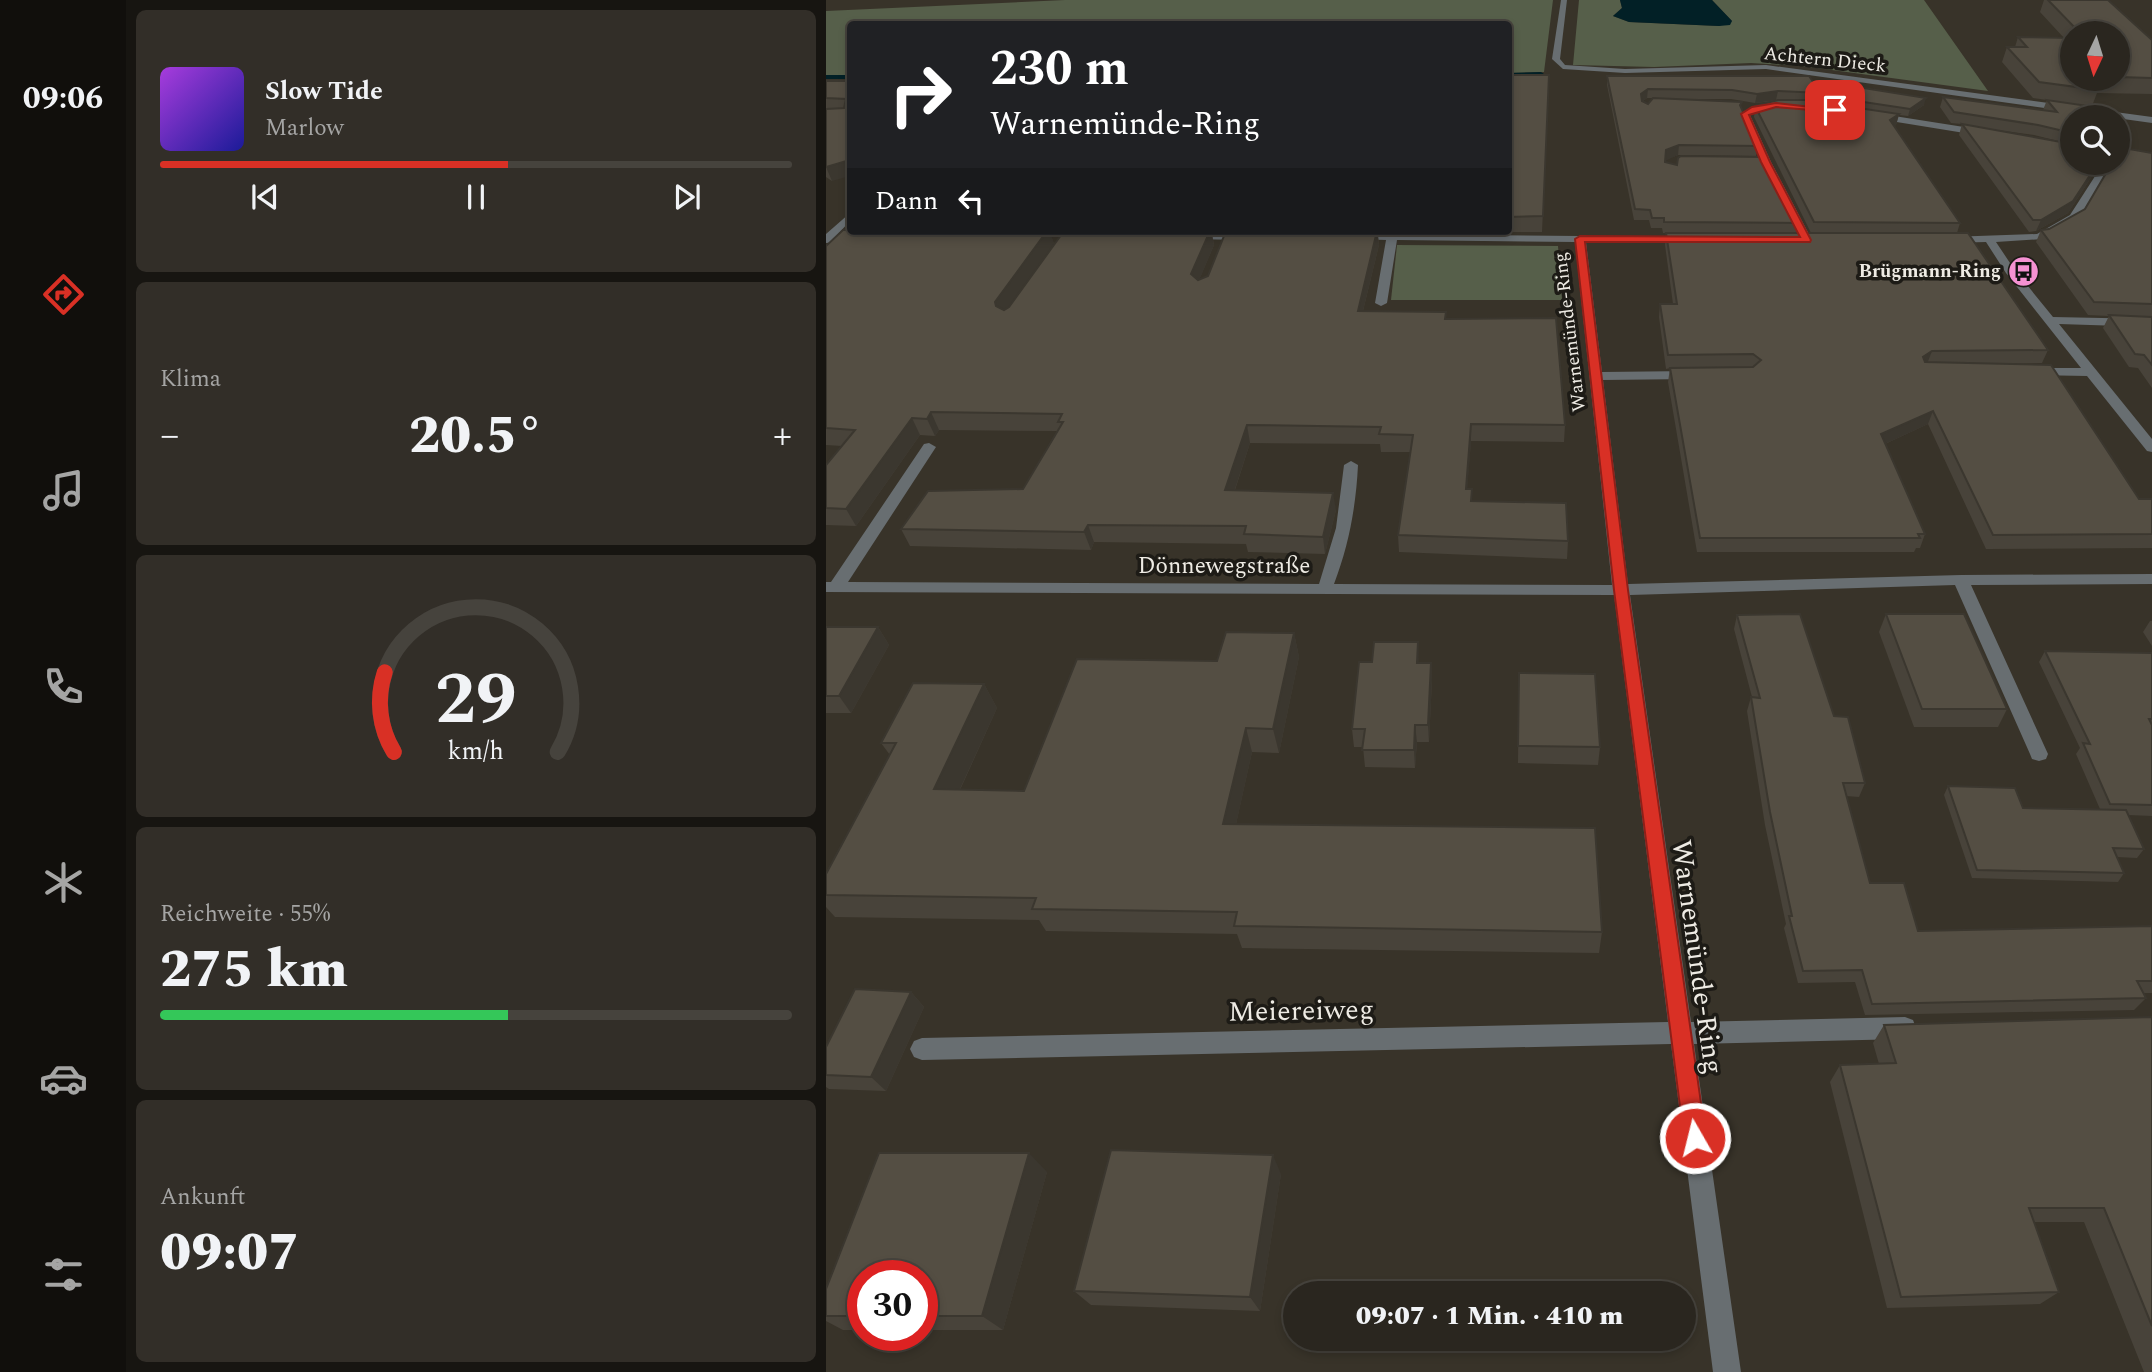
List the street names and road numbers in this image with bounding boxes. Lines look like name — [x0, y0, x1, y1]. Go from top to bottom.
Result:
street label: Achtern Dieck — [1762, 39, 1888, 81]
street label: Warnemünde-Ring — [1546, 251, 1594, 413]
street label: Dönnewegstraße — [1138, 549, 1310, 584]
street label: Warnemünde-Ring — [1659, 837, 1735, 1077]
street label: Meiereiweg — [1228, 988, 1374, 1034]

